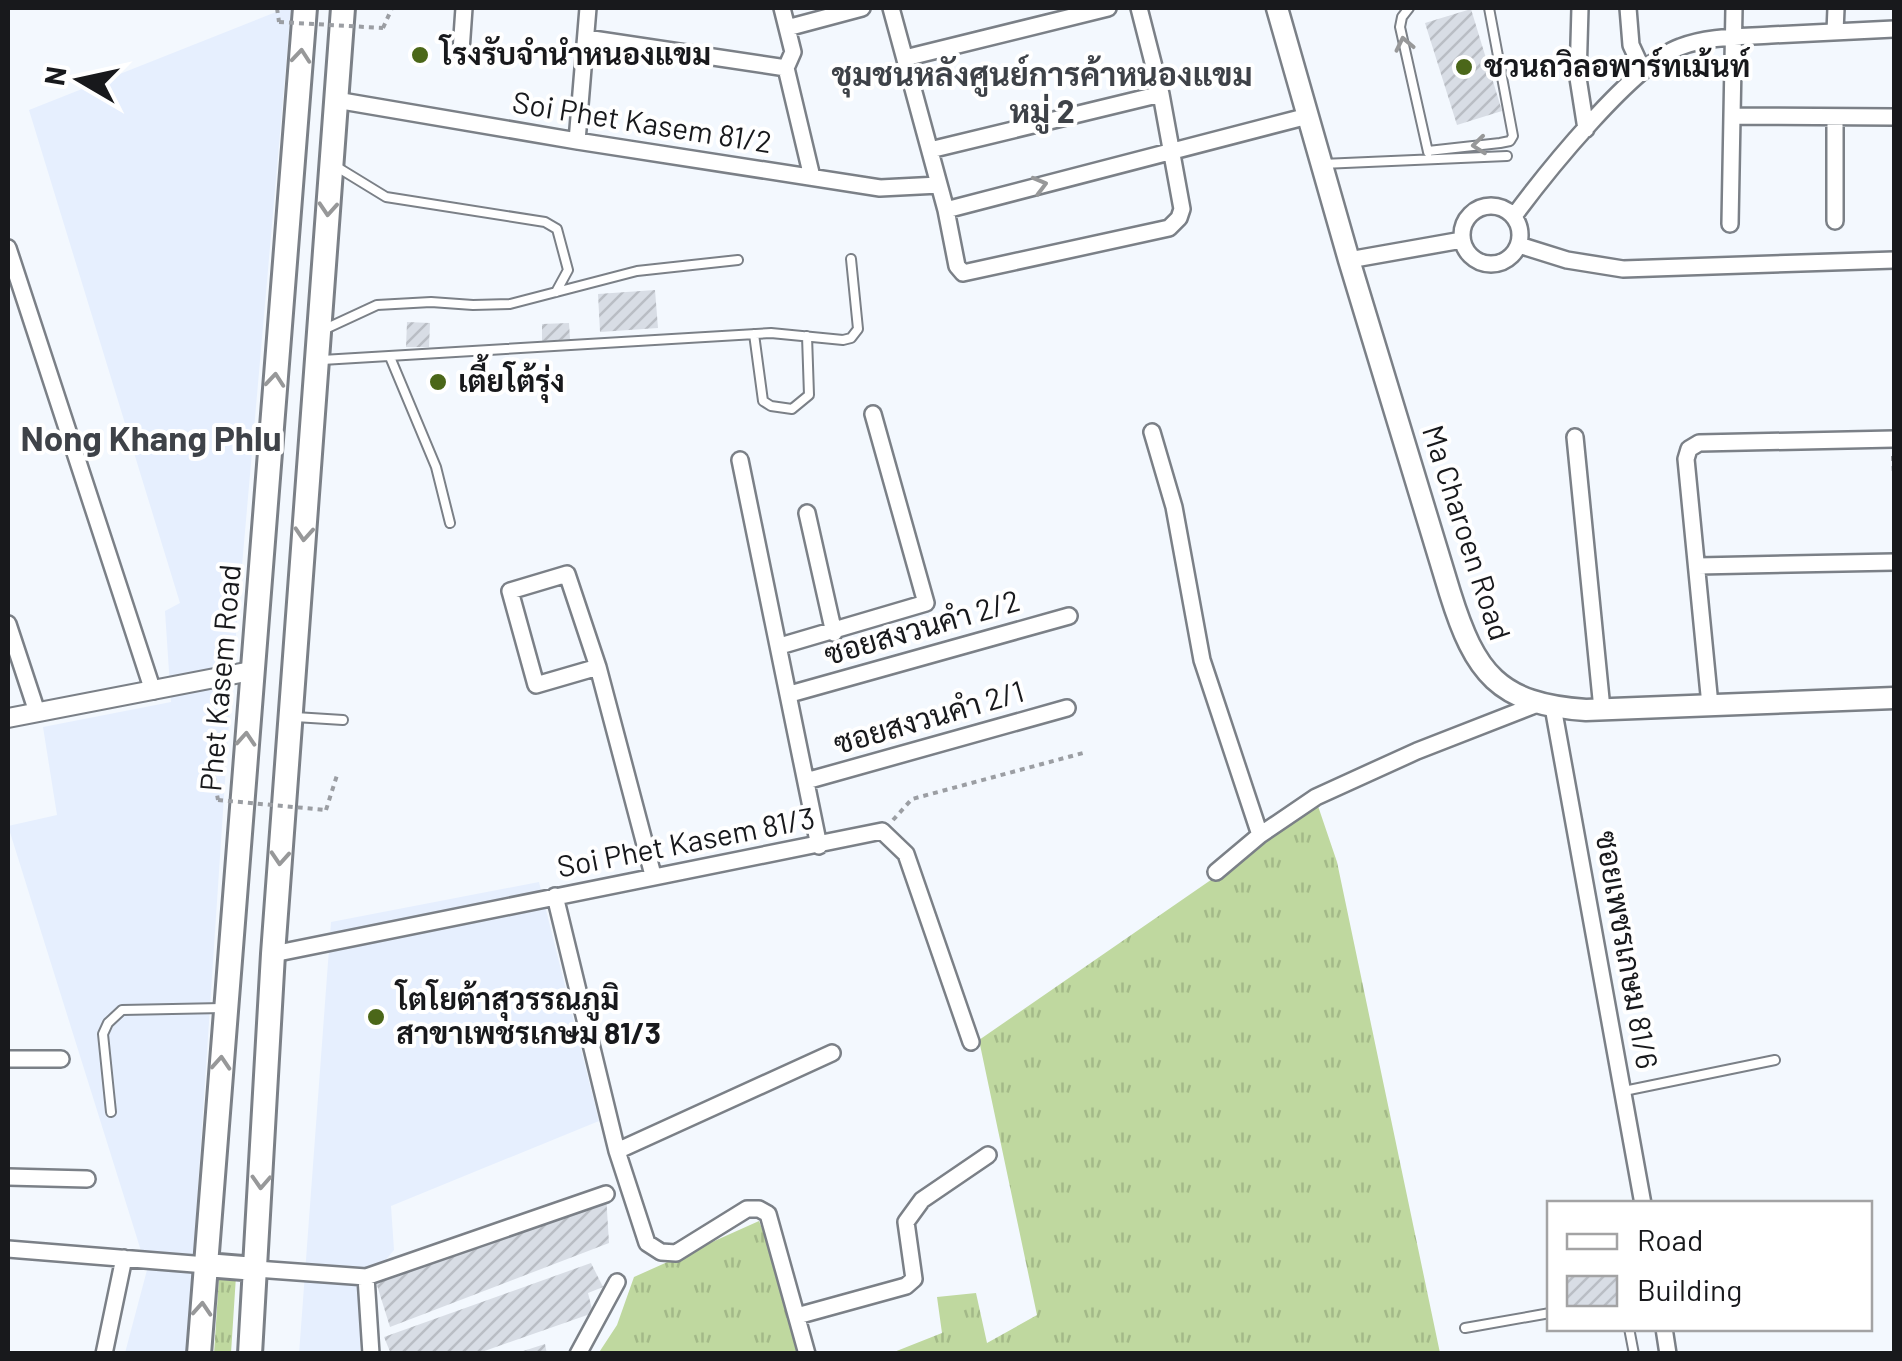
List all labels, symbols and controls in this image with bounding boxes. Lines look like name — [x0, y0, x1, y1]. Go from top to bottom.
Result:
north arrow — [30, 30, 130, 130]
place label: โรงรับจำนำหนองแขม — [438, 34, 711, 71]
one-way arrow — [1395, 36, 1416, 53]
marker: โรงรับจำนำหนองแขม — [409, 44, 431, 66]
place label: ชวนถวิลอพาร์ทเม้นท์ — [1484, 47, 1751, 83]
one-way arrow — [289, 48, 311, 64]
district label: ชุมชนหลังศูนย์การค้าหนองแขม หมู่ 2 — [831, 54, 1253, 134]
marker: ชวนถวิลอพาร์ทเม้นท์ — [1453, 56, 1475, 78]
text: N — [36, 64, 73, 88]
street label: Soi Phet Kasem 81/2 — [510, 83, 775, 159]
one-way arrow — [1471, 134, 1487, 156]
one-way arrow — [1031, 175, 1048, 196]
one-way arrow — [318, 202, 340, 218]
place label: เตี้ยโต้รุ่ง — [458, 353, 565, 403]
marker: เตี้ยโต้รุ่ง — [427, 371, 449, 393]
one-way arrow — [263, 372, 285, 388]
district label: Nong Khang Phlu — [20, 416, 282, 458]
street label: Ma Charoen Road — [1416, 420, 1520, 645]
one-way arrow — [294, 526, 315, 542]
street label: Phet Kasem Road — [191, 563, 247, 793]
street label: ซอยสงวนคำ 2/2 — [820, 581, 1023, 671]
street label: ซอยสงวนคำ 2/1 — [829, 672, 1028, 760]
one-way arrow — [235, 731, 256, 747]
street label: Soi Phet Kasem 81/3 — [554, 798, 817, 884]
street label: ซอยเพชรเกษม 81/6 — [1589, 828, 1667, 1071]
one-way arrow — [270, 850, 291, 866]
place label: โตโยต้าสุวรรณภูมิ สาขาเพชรเกษม 81/3 — [394, 979, 661, 1050]
marker: โตโยต้าสุวรรณภูมิ สาขาเพชรเกษม 81/3 — [365, 1006, 387, 1028]
one-way arrow — [210, 1055, 231, 1071]
one-way arrow — [251, 1175, 272, 1191]
legend — [1547, 1201, 1872, 1331]
text: Road — [1637, 1221, 1703, 1257]
text: Building — [1637, 1271, 1742, 1307]
one-way arrow — [191, 1301, 212, 1317]

